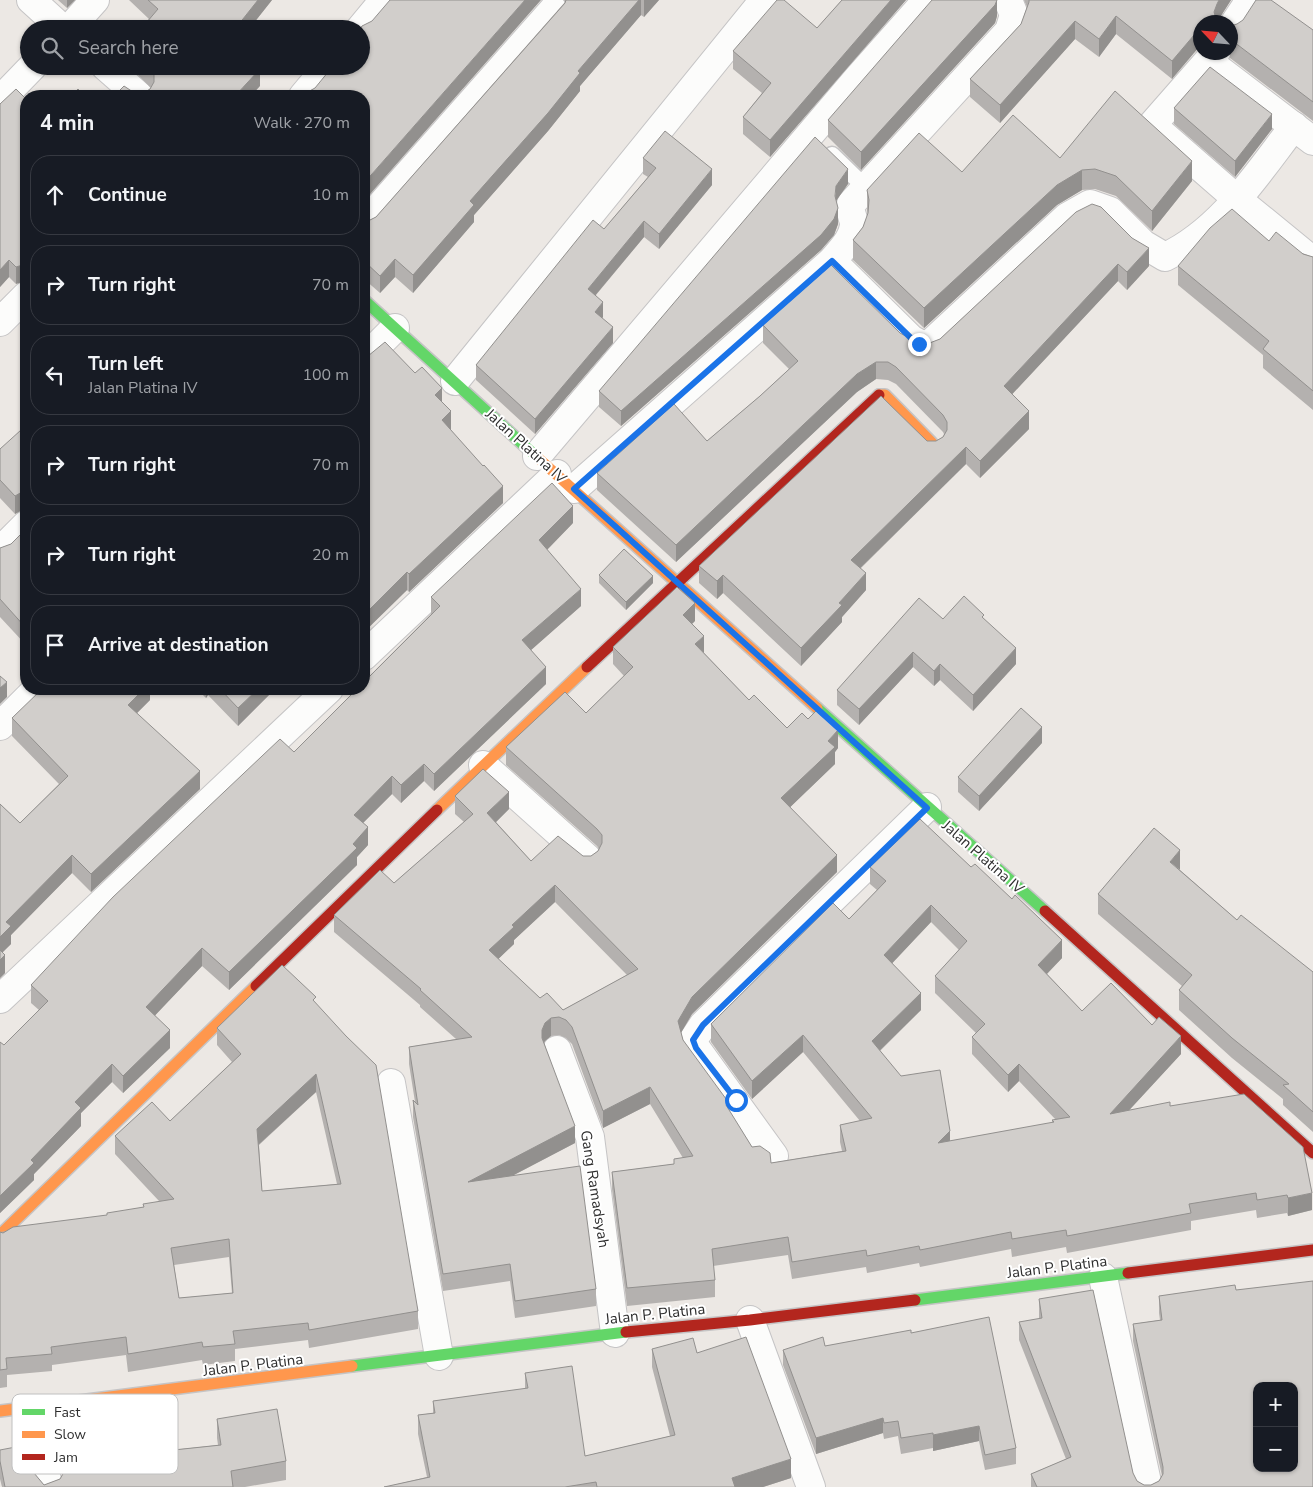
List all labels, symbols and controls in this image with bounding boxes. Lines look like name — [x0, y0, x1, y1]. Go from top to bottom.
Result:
north arrow — [1193, 15, 1238, 60]
search box — [20, 20, 370, 75]
icon: search — [38, 34, 66, 62]
text: Search here — [78, 35, 179, 61]
text: 4 min — [40, 109, 94, 137]
text: Walk · 270 m — [254, 112, 350, 134]
icon: ahead — [41, 181, 69, 209]
text: Continue — [88, 182, 167, 208]
text: 10 m — [312, 184, 349, 206]
icon: right — [41, 271, 69, 299]
text: Turn right — [88, 272, 175, 298]
text: 70 m — [312, 274, 349, 296]
route end — [908, 333, 931, 356]
text: Turn left — [88, 351, 163, 377]
icon: left — [41, 361, 69, 389]
text: 100 m — [302, 364, 349, 386]
text: Jalan Platina IV — [88, 377, 198, 399]
street label: Jalan Platina IV — [480, 404, 571, 488]
icon: right — [41, 451, 69, 479]
text: Turn right — [88, 452, 175, 478]
text: 70 m — [312, 454, 349, 476]
icon: right — [41, 541, 69, 569]
text: Turn right — [88, 542, 175, 568]
text: 20 m — [312, 544, 349, 566]
icon: arrive — [41, 631, 69, 659]
text: Arrive at destination — [88, 632, 269, 658]
street label: Jalan Platina IV — [937, 815, 1029, 899]
route start — [725, 1089, 748, 1112]
street label: Gang Ramadsyah — [576, 1129, 614, 1249]
street label: Jalan P. Platina — [1005, 1251, 1108, 1283]
street label: Jalan P. Platina — [603, 1299, 706, 1329]
street label: Jalan P. Platina — [201, 1349, 304, 1381]
map controls — [1253, 1382, 1298, 1472]
button: + — [1253, 1382, 1298, 1427]
legend — [12, 1394, 178, 1474]
text: Fast — [54, 1403, 80, 1422]
text: Slow — [54, 1425, 86, 1444]
button: − — [1253, 1427, 1298, 1472]
text: Jam — [53, 1448, 78, 1467]

